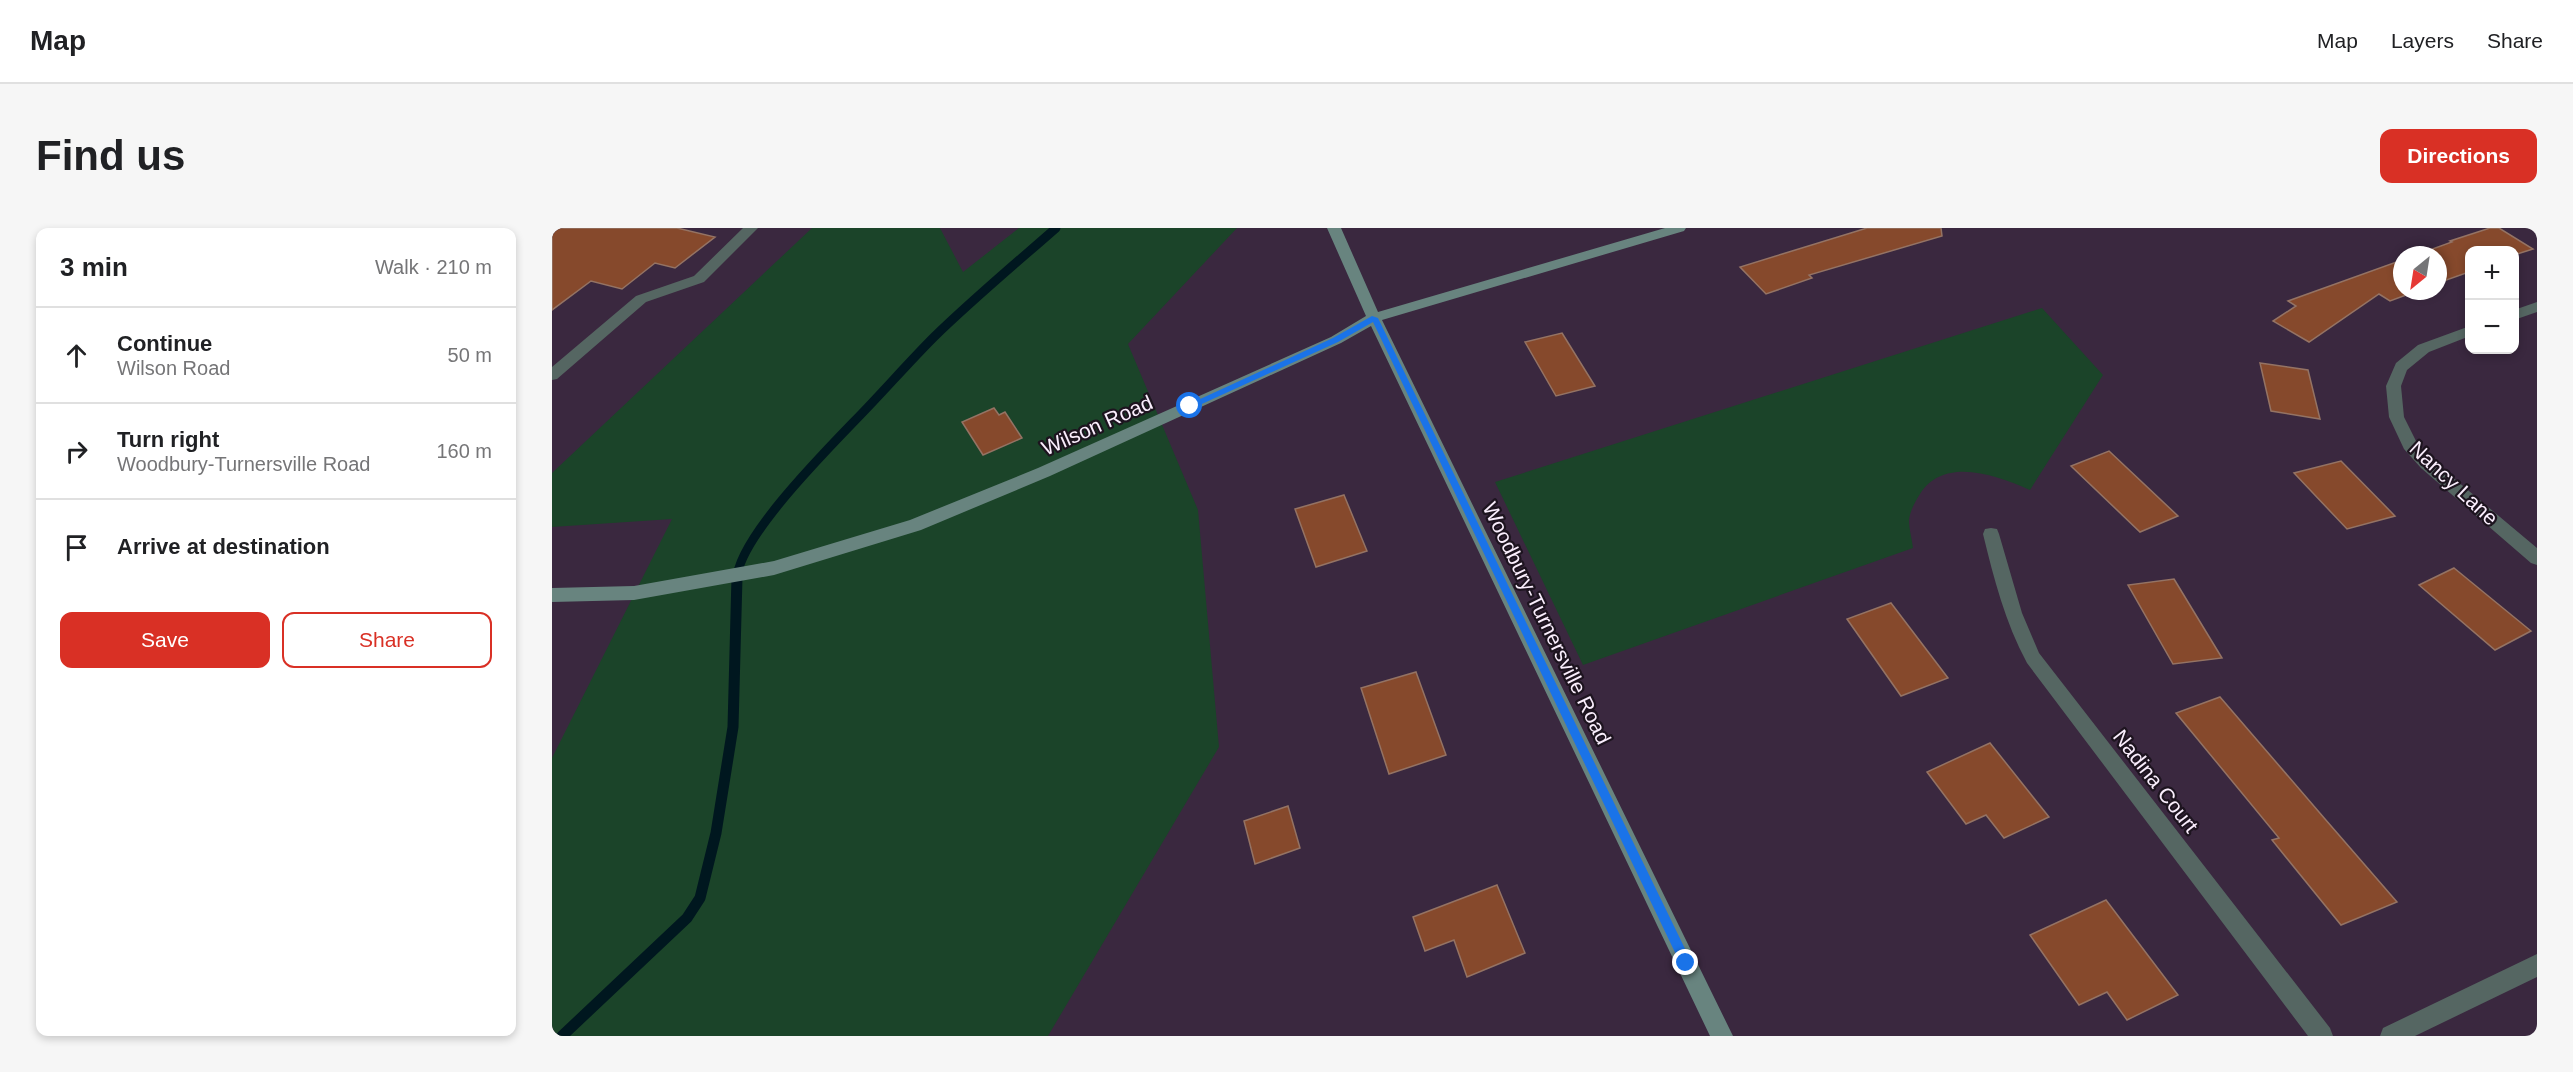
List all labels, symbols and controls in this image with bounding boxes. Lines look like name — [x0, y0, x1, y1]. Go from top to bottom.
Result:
text: Map — [30, 25, 86, 56]
text: Map — [2317, 29, 2358, 52]
text: Layers — [2391, 29, 2454, 52]
text: Share — [2487, 29, 2543, 52]
button: Directions — [2380, 129, 2537, 183]
text: Find us — [36, 132, 185, 179]
north arrow — [2393, 246, 2447, 300]
map controls — [2465, 246, 2519, 354]
button: + — [2465, 246, 2519, 300]
text: 3 min — [60, 252, 128, 282]
text: Walk · 210 m — [375, 256, 492, 278]
button: − — [2465, 300, 2519, 354]
text: Continue — [117, 331, 212, 356]
icon: ahead — [60, 339, 93, 372]
text: 50 m — [448, 344, 492, 366]
text: Wilson Road — [117, 357, 230, 379]
street label: Wilson Road — [1038, 390, 1156, 460]
route start — [1176, 392, 1202, 418]
text: Turn right — [117, 427, 219, 452]
icon: right — [60, 435, 93, 468]
street label: Nancy Lane — [2405, 436, 2503, 530]
text: 160 m — [436, 440, 492, 462]
text: Woodbury-Turnersville Road — [117, 453, 370, 475]
street label: Woodbury-Turnersville Road — [1478, 498, 1616, 748]
icon: arrive — [60, 531, 93, 564]
text: Arrive at destination — [117, 534, 330, 559]
button: Save — [60, 612, 270, 668]
button: Share — [282, 612, 492, 668]
street label: Nadina Court — [2109, 725, 2203, 837]
route end — [1672, 949, 1698, 975]

